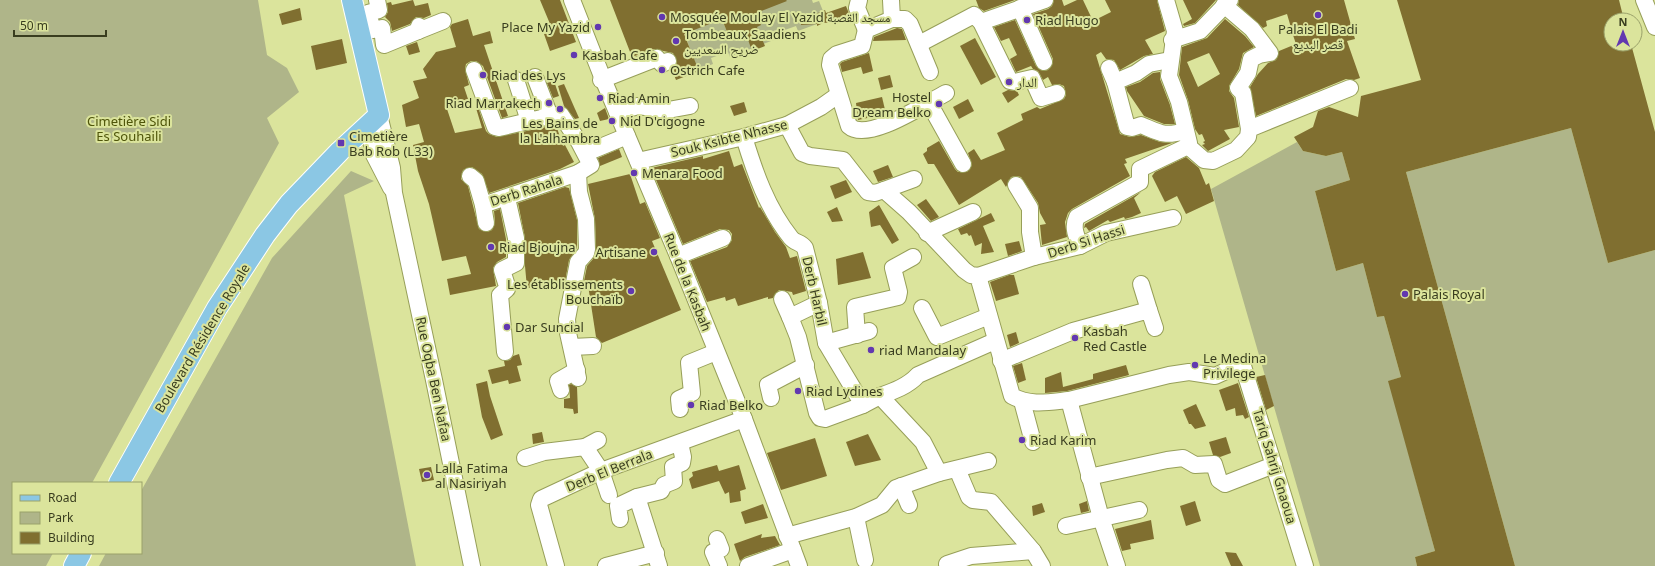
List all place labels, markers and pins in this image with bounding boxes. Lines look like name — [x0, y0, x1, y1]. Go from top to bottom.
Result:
place label: Mosquée Moulay El Yazid مسجد القصبة — [670, 8, 891, 26]
marker: Palais El Badi قصر البديع — [1313, 10, 1323, 20]
place label: Riad Hugo — [1035, 11, 1099, 29]
marker: Mosquée Moulay El Yazid مسجد القصبة — [657, 12, 667, 22]
marker: Riad Hugo — [1022, 15, 1032, 25]
place label: Place My Yazid — [501, 18, 590, 36]
place label: Palais El Badi قصر البديع — [1278, 20, 1358, 54]
marker: Place My Yazid — [593, 22, 603, 32]
place label: Tombeaux Saadiens ضريح السعديين — [684, 25, 806, 59]
marker: Tombeaux Saadiens ضريح السعديين — [671, 36, 681, 46]
place label: Kasbah Cafe — [582, 46, 658, 64]
marker: Kasbah Cafe — [569, 50, 579, 60]
place label: Ostrich Cafe — [670, 61, 745, 79]
marker: Ostrich Cafe — [657, 65, 667, 75]
place label: Riad des Lys — [491, 66, 566, 84]
marker: Riad des Lys — [478, 70, 488, 80]
place label: الدار — [1016, 73, 1037, 91]
marker: الدار — [1004, 77, 1014, 87]
place label: Hostel Dream Belko — [852, 88, 931, 121]
place label: Riad Amin — [608, 89, 670, 107]
marker: Riad Amin — [595, 93, 605, 103]
place label: Riad Marrakech — [445, 94, 541, 112]
marker: Riad Marrakech — [544, 98, 554, 108]
marker: Hostel Dream Belko — [934, 99, 944, 109]
marker: Les Bains de la L'alhambra — [555, 104, 565, 114]
place label: Nid D'cigogne — [620, 112, 705, 130]
place label: Les Bains de la L'alhambra — [520, 114, 600, 147]
marker: Nid D'cigogne — [607, 116, 617, 126]
place label: Cimetière Bab Rob (L33) — [349, 127, 433, 160]
marker: Cimetière Bab Rob (L33) — [336, 138, 346, 148]
place label: Menara Food — [642, 164, 723, 182]
marker: Menara Food — [629, 168, 639, 178]
place label: Riad Bjoujna — [499, 238, 576, 256]
marker: Riad Bjoujna — [486, 242, 496, 252]
place label: Artisane — [595, 243, 646, 261]
marker: Artisane — [649, 247, 659, 257]
place label: Les établissements Bouchaïb — [507, 275, 623, 308]
place label: Palais Royal — [1413, 285, 1485, 303]
marker: Les établissements Bouchaïb — [626, 286, 636, 296]
marker: Palais Royal — [1400, 289, 1410, 299]
place label: Dar Suncial — [515, 318, 584, 336]
marker: Dar Suncial — [502, 322, 512, 332]
place label: Kasbah Red Castle — [1083, 322, 1147, 355]
marker: Kasbah Red Castle — [1070, 333, 1080, 343]
place label: riad Mandalay — [879, 341, 966, 359]
marker: riad Mandalay — [866, 345, 876, 355]
place label: Le Medina Privilege — [1203, 349, 1266, 382]
marker: Le Medina Privilege — [1190, 360, 1200, 370]
place label: Riad Lydines — [806, 382, 883, 400]
marker: Riad Lydines — [793, 386, 803, 396]
place label: Riad Belko — [699, 396, 763, 414]
marker: Riad Belko — [686, 400, 696, 410]
place label: Riad Karim — [1030, 431, 1096, 449]
marker: Riad Karim — [1017, 435, 1027, 445]
place label: Lalla Fatima al Nasiriyah — [435, 459, 508, 492]
marker: Lalla Fatima al Nasiriyah — [422, 470, 432, 480]

